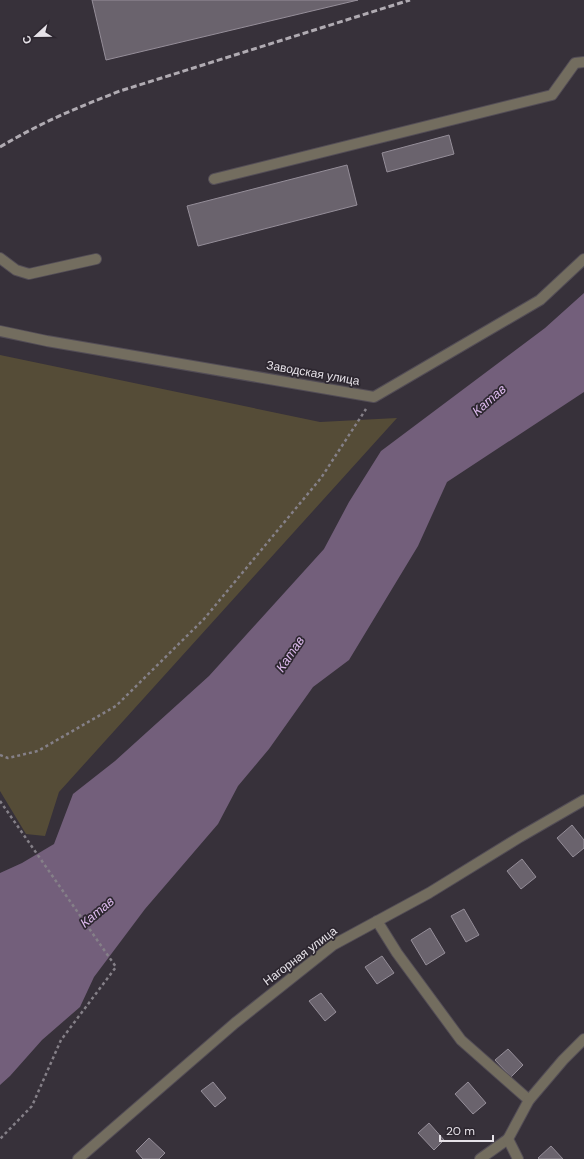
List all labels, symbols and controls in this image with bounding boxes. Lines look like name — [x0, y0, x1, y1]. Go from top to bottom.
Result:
north arrow — [16, 16, 56, 56]
text: С — [19, 33, 35, 46]
street label: Заводская улица — [265, 357, 361, 389]
water label: Катав — [468, 380, 510, 419]
water label: Катав — [272, 633, 308, 675]
water label: Катав — [76, 893, 118, 931]
street label: Нагорная улица — [260, 923, 341, 989]
scale bar — [440, 1117, 493, 1143]
text: 20 m — [446, 1123, 475, 1139]

